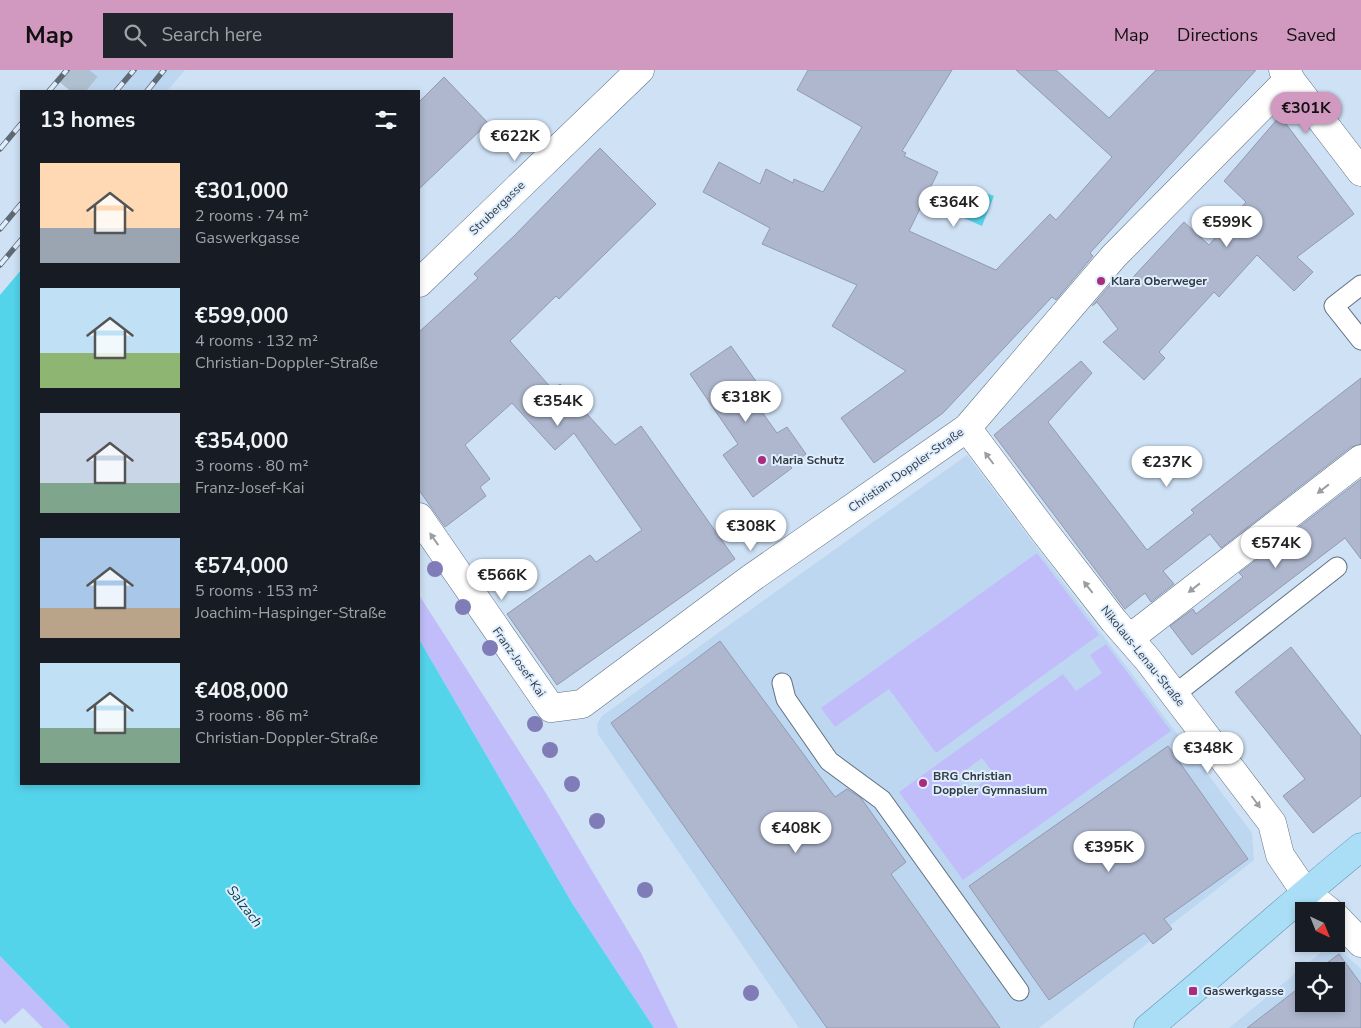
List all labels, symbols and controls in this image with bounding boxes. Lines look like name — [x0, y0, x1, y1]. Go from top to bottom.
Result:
search box — [103, 13, 453, 58]
text: Map — [25, 19, 73, 51]
icon: search — [121, 21, 149, 49]
text: Search here — [161, 22, 262, 48]
text: Map — [1114, 23, 1149, 47]
text: Directions — [1177, 23, 1258, 47]
text: Saved — [1286, 23, 1336, 47]
pin: €301K — [1271, 92, 1341, 134]
text: €301K — [1281, 97, 1331, 119]
text: 13 homes — [40, 106, 135, 134]
icon: filters — [372, 106, 400, 134]
pin: €622K — [480, 119, 550, 162]
text: €622K — [490, 125, 540, 147]
text: €301,000 — [195, 177, 288, 205]
street label: Strubergasse — [466, 177, 528, 239]
icon: home — [80, 183, 140, 243]
pin: €364K — [919, 186, 989, 228]
text: €364K — [929, 191, 979, 213]
text: 2 rooms · 74 m² — [195, 205, 308, 227]
pin: €599K — [1192, 206, 1262, 248]
text: €599K — [1202, 211, 1252, 233]
text: Gaswerkgasse — [195, 227, 300, 249]
place label: Klara Oberweger — [1111, 273, 1207, 289]
marker: Klara Oberweger — [1095, 275, 1107, 287]
text: €599,000 — [195, 302, 288, 330]
icon: home — [80, 308, 140, 368]
text: 4 rooms · 132 m² — [195, 330, 318, 352]
text: Christian-Doppler-Straße — [195, 352, 378, 374]
pin: €318K — [711, 380, 781, 423]
pin: €354K — [523, 384, 593, 427]
text: €318K — [721, 386, 771, 408]
text: €354K — [533, 390, 583, 412]
street label: Christian-Doppler-Straße — [845, 424, 967, 516]
text: €354,000 — [195, 427, 288, 455]
icon: home — [80, 433, 140, 493]
pin: €237K — [1132, 446, 1202, 488]
text: €237K — [1142, 451, 1192, 473]
place label: Maria Schutz — [772, 452, 844, 468]
one-way arrow — [984, 452, 995, 465]
marker: Maria Schutz — [756, 454, 768, 466]
text: 3 rooms · 80 m² — [195, 455, 308, 477]
text: Franz-Josef-Kai — [195, 477, 304, 499]
one-way arrow — [1316, 483, 1329, 494]
pin: €308K — [716, 510, 786, 552]
text: €308K — [726, 515, 776, 537]
pin: €574K — [1241, 526, 1311, 569]
one-way arrow — [429, 532, 439, 545]
text: €574K — [1251, 532, 1301, 554]
text: €574,000 — [195, 552, 288, 580]
icon: home — [80, 558, 140, 618]
pin: €566K — [467, 558, 537, 601]
text: €566K — [477, 564, 527, 586]
text: 5 rooms · 153 m² — [195, 580, 318, 602]
one-way arrow — [1082, 581, 1093, 594]
one-way arrow — [1187, 583, 1201, 593]
text: Joachim-Haspinger-Straße — [195, 602, 386, 624]
street label: Nikolaus-Lenau-Straße — [1097, 602, 1189, 710]
street label: Franz-Josef-Kai — [489, 624, 549, 700]
text: €408,000 — [195, 677, 288, 705]
icon: home — [80, 683, 140, 743]
text: 3 rooms · 86 m² — [195, 705, 308, 727]
text: Christian-Doppler-Straße — [195, 727, 378, 749]
pin: €348K — [1173, 732, 1243, 774]
text: €348K — [1183, 737, 1233, 759]
place label: BRG Christian Doppler Gymnasium — [933, 768, 1047, 798]
marker: BRG Christian Doppler Gymnasium — [917, 777, 929, 789]
one-way arrow — [1251, 795, 1261, 809]
pin: €408K — [761, 812, 831, 854]
text: €408K — [771, 817, 821, 839]
pin: €395K — [1074, 830, 1144, 873]
text: €395K — [1084, 836, 1134, 858]
water label: Salzach — [222, 881, 267, 931]
north arrow — [1295, 902, 1345, 952]
map controls — [1295, 902, 1345, 1012]
button: locate — [1295, 962, 1345, 1012]
place label: Gaswerkgasse — [1203, 983, 1284, 999]
marker: Gaswerkgasse — [1187, 985, 1199, 997]

